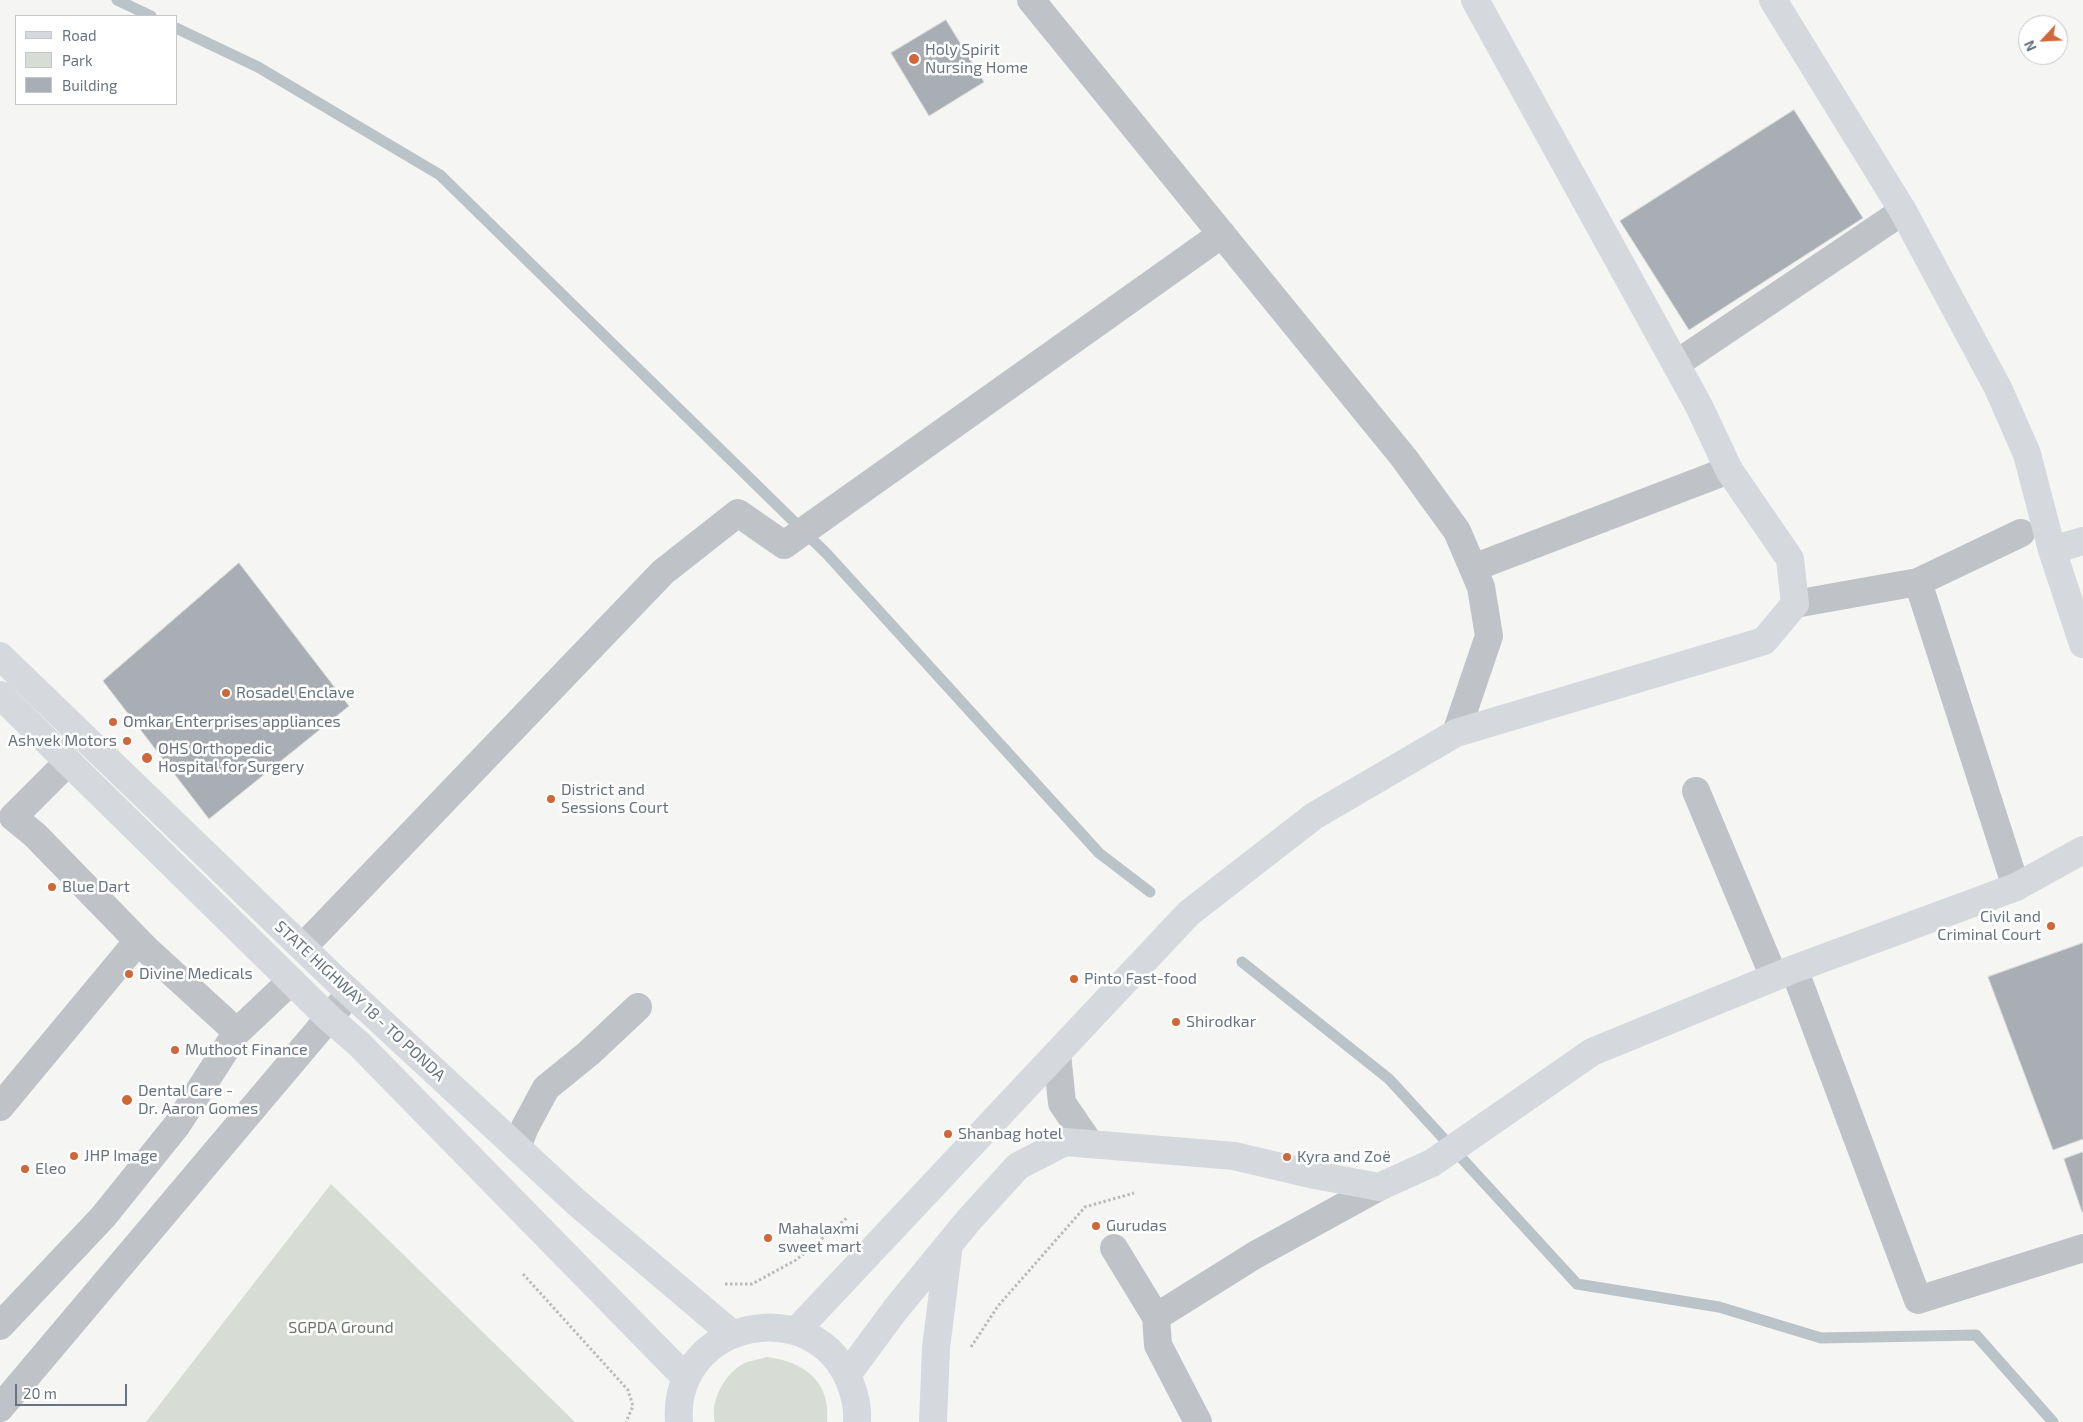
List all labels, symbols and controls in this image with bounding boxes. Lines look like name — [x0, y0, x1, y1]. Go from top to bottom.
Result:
legend — [15, 15, 178, 105]
north arrow — [2018, 15, 2068, 65]
text: Road — [62, 26, 97, 44]
text: N — [2020, 38, 2040, 54]
place label: Holy Spirit Nursing Home — [925, 40, 1028, 78]
text: Park — [62, 51, 93, 69]
marker: Holy Spirit Nursing Home — [907, 52, 921, 66]
text: Building — [62, 76, 117, 94]
place label: Rosadel Enclave — [236, 683, 354, 703]
marker: Rosadel Enclave — [220, 687, 232, 699]
place label: Omkar Enterprises appliances — [123, 712, 341, 732]
marker: Omkar Enterprises appliances — [107, 716, 119, 728]
place label: Ashvek Motors — [8, 731, 117, 751]
marker: Ashvek Motors — [121, 735, 133, 747]
place label: OHS Orthopedic Hospital for Surgery — [158, 739, 304, 777]
marker: OHS Orthopedic Hospital for Surgery — [140, 751, 154, 765]
place label: District and Sessions Court — [561, 780, 669, 818]
marker: District and Sessions Court — [545, 793, 557, 805]
place label: Blue Dart — [62, 877, 130, 897]
marker: Blue Dart — [46, 881, 58, 893]
place label: Civil and Criminal Court — [1937, 907, 2041, 945]
street label: STATE HIGHWAY 18 - TO PONDA — [271, 917, 449, 1085]
marker: Civil and Criminal Court — [2045, 920, 2057, 932]
place label: Divine Medicals — [139, 964, 253, 984]
marker: Divine Medicals — [123, 968, 135, 980]
place label: Pinto Fast-food — [1084, 969, 1197, 989]
marker: Pinto Fast-food — [1068, 973, 1080, 985]
place label: Shirodkar — [1186, 1012, 1256, 1032]
marker: Shirodkar — [1170, 1016, 1182, 1028]
place label: Muthoot Finance — [185, 1040, 308, 1060]
marker: Muthoot Finance — [169, 1044, 181, 1056]
place label: Dental Care - Dr. Aaron Gomes — [138, 1081, 258, 1119]
marker: Dental Care - Dr. Aaron Gomes — [120, 1093, 134, 1107]
place label: Shanbag hotel — [958, 1124, 1063, 1144]
marker: Shanbag hotel — [942, 1128, 954, 1140]
place label: JHP Image — [84, 1146, 158, 1166]
place label: Kyra and Zoë — [1297, 1147, 1391, 1167]
marker: JHP Image — [68, 1150, 80, 1162]
marker: Kyra and Zoë — [1281, 1151, 1293, 1163]
place label: Eleo — [35, 1159, 66, 1179]
marker: Eleo — [19, 1163, 31, 1175]
place label: Gurudas — [1106, 1216, 1167, 1236]
place label: Mahalaxmi sweet mart — [778, 1219, 861, 1257]
marker: Gurudas — [1090, 1220, 1102, 1232]
marker: Mahalaxmi sweet mart — [762, 1232, 774, 1244]
park label: SGPDA Ground — [288, 1318, 394, 1338]
scale bar — [18, 1374, 130, 1406]
text: 20 m — [23, 1384, 57, 1402]

